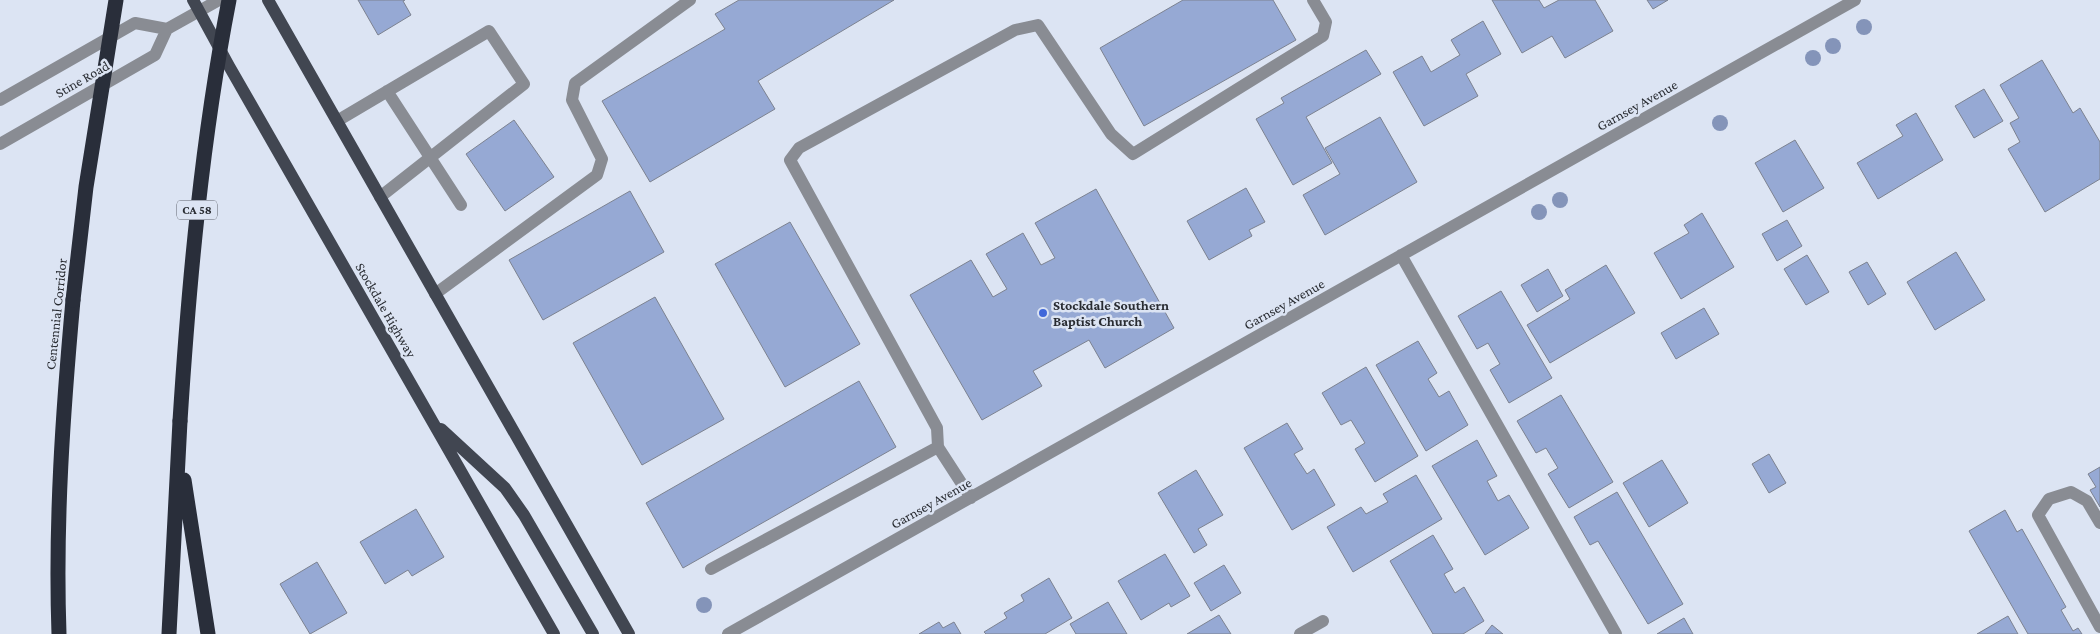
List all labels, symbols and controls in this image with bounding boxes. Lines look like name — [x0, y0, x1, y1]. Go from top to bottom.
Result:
street label: Stine Road — [52, 57, 112, 101]
street label: Garnsey Avenue — [1594, 76, 1680, 134]
road number: CA 58 — [177, 200, 217, 220]
street label: Centennial Corridor — [42, 257, 70, 371]
street label: Stockdale Highway — [352, 260, 420, 361]
street label: Garnsey Avenue — [1241, 275, 1327, 333]
place label: Stockdale Southern Baptist Church — [1053, 297, 1169, 329]
marker: Stockdale Southern Baptist Church — [1037, 307, 1049, 319]
street label: Garnsey Avenue — [888, 474, 974, 532]

